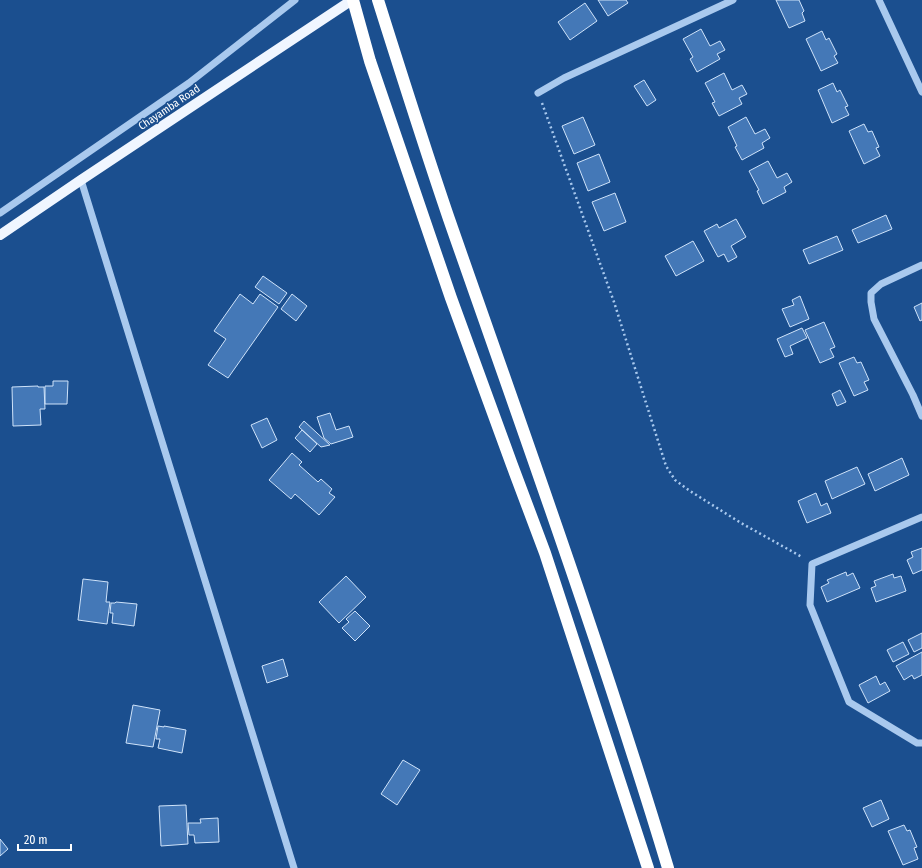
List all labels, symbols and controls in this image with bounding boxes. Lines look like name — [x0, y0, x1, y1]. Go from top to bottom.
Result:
street label: Chayamba Road — [136, 82, 203, 133]
scale bar — [18, 826, 71, 852]
text: 20 m — [24, 833, 48, 847]

